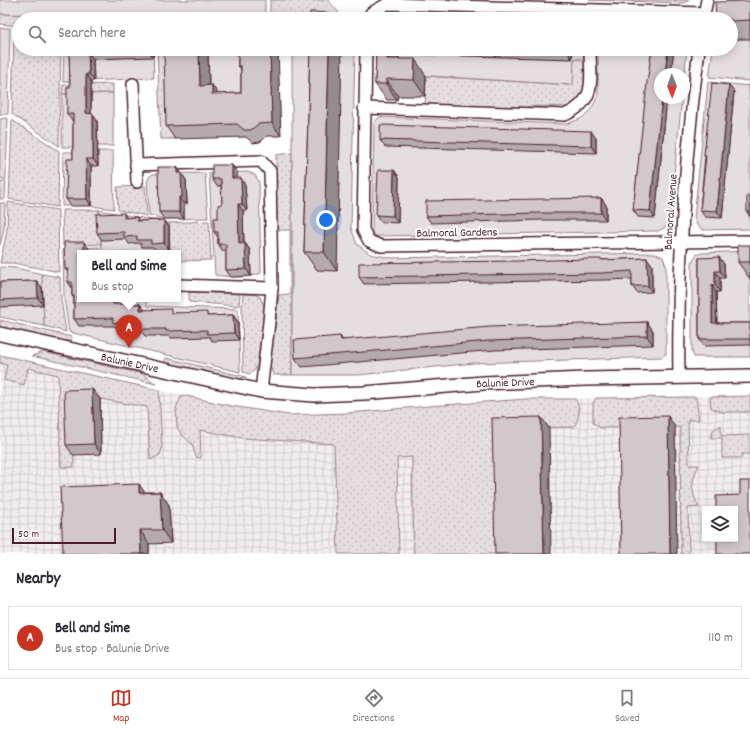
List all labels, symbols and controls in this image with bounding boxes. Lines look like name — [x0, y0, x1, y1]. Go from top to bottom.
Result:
search box — [12, 12, 738, 56]
icon: search — [26, 23, 48, 45]
text: Search here — [58, 23, 126, 45]
north arrow — [654, 68, 690, 104]
street label: Balmoral Avenue — [660, 173, 683, 251]
your location — [316, 210, 336, 230]
street label: Balmoral Gardens — [416, 224, 498, 243]
popup — [77, 250, 181, 302]
text: Bell and Sime — [92, 256, 167, 278]
text: Bus stop — [92, 278, 134, 297]
pin: A — [116, 315, 142, 348]
street label: Balunie Drive — [99, 349, 160, 378]
street label: Balunie Drive — [476, 374, 535, 394]
map controls — [702, 506, 738, 542]
button: layers — [702, 506, 738, 542]
scale bar — [12, 526, 116, 545]
text: 50 m — [18, 527, 39, 543]
text: Nearby — [16, 568, 60, 592]
text: Bell and Sime — [55, 618, 130, 640]
text: A — [26, 629, 34, 648]
text: 110 m — [708, 629, 733, 648]
text: Bus stop · Balunie Drive — [55, 640, 169, 659]
tab: Map — [110, 687, 132, 727]
tab: Directions — [353, 687, 395, 727]
tab: Saved — [615, 687, 640, 727]

